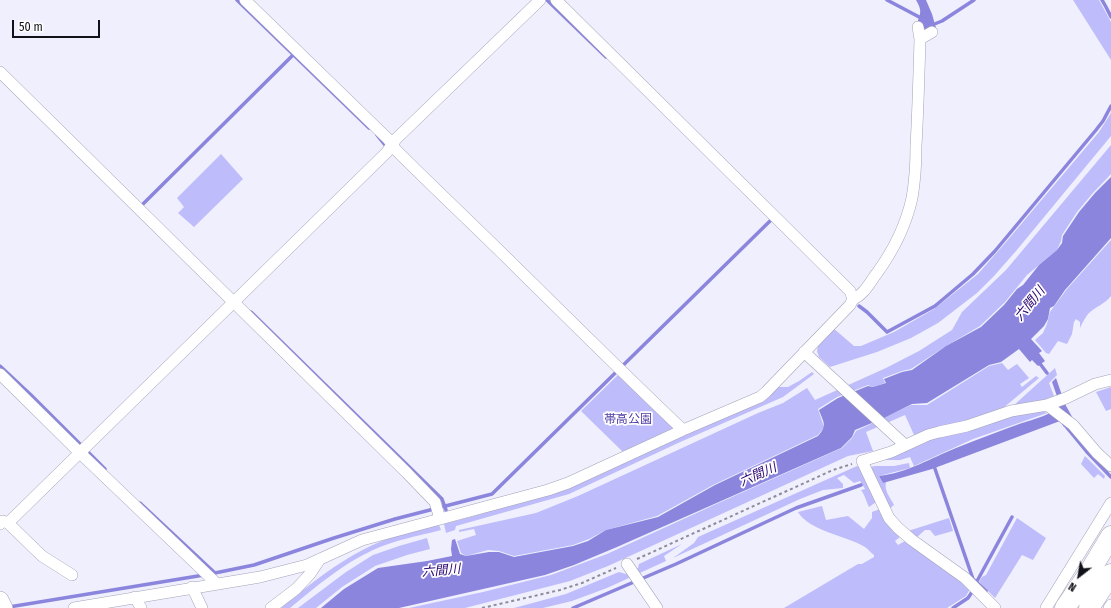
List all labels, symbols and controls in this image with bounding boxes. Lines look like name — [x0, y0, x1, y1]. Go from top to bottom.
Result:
scale bar — [14, 12, 102, 38]
text: 50 m — [19, 20, 43, 34]
water label: 六間川 — [1012, 284, 1048, 324]
park label: 帯高公園 — [604, 413, 652, 427]
water label: 六間川 — [737, 460, 779, 490]
north arrow — [1059, 556, 1099, 596]
water label: 六間川 — [421, 562, 461, 580]
text: N — [1066, 579, 1079, 594]

